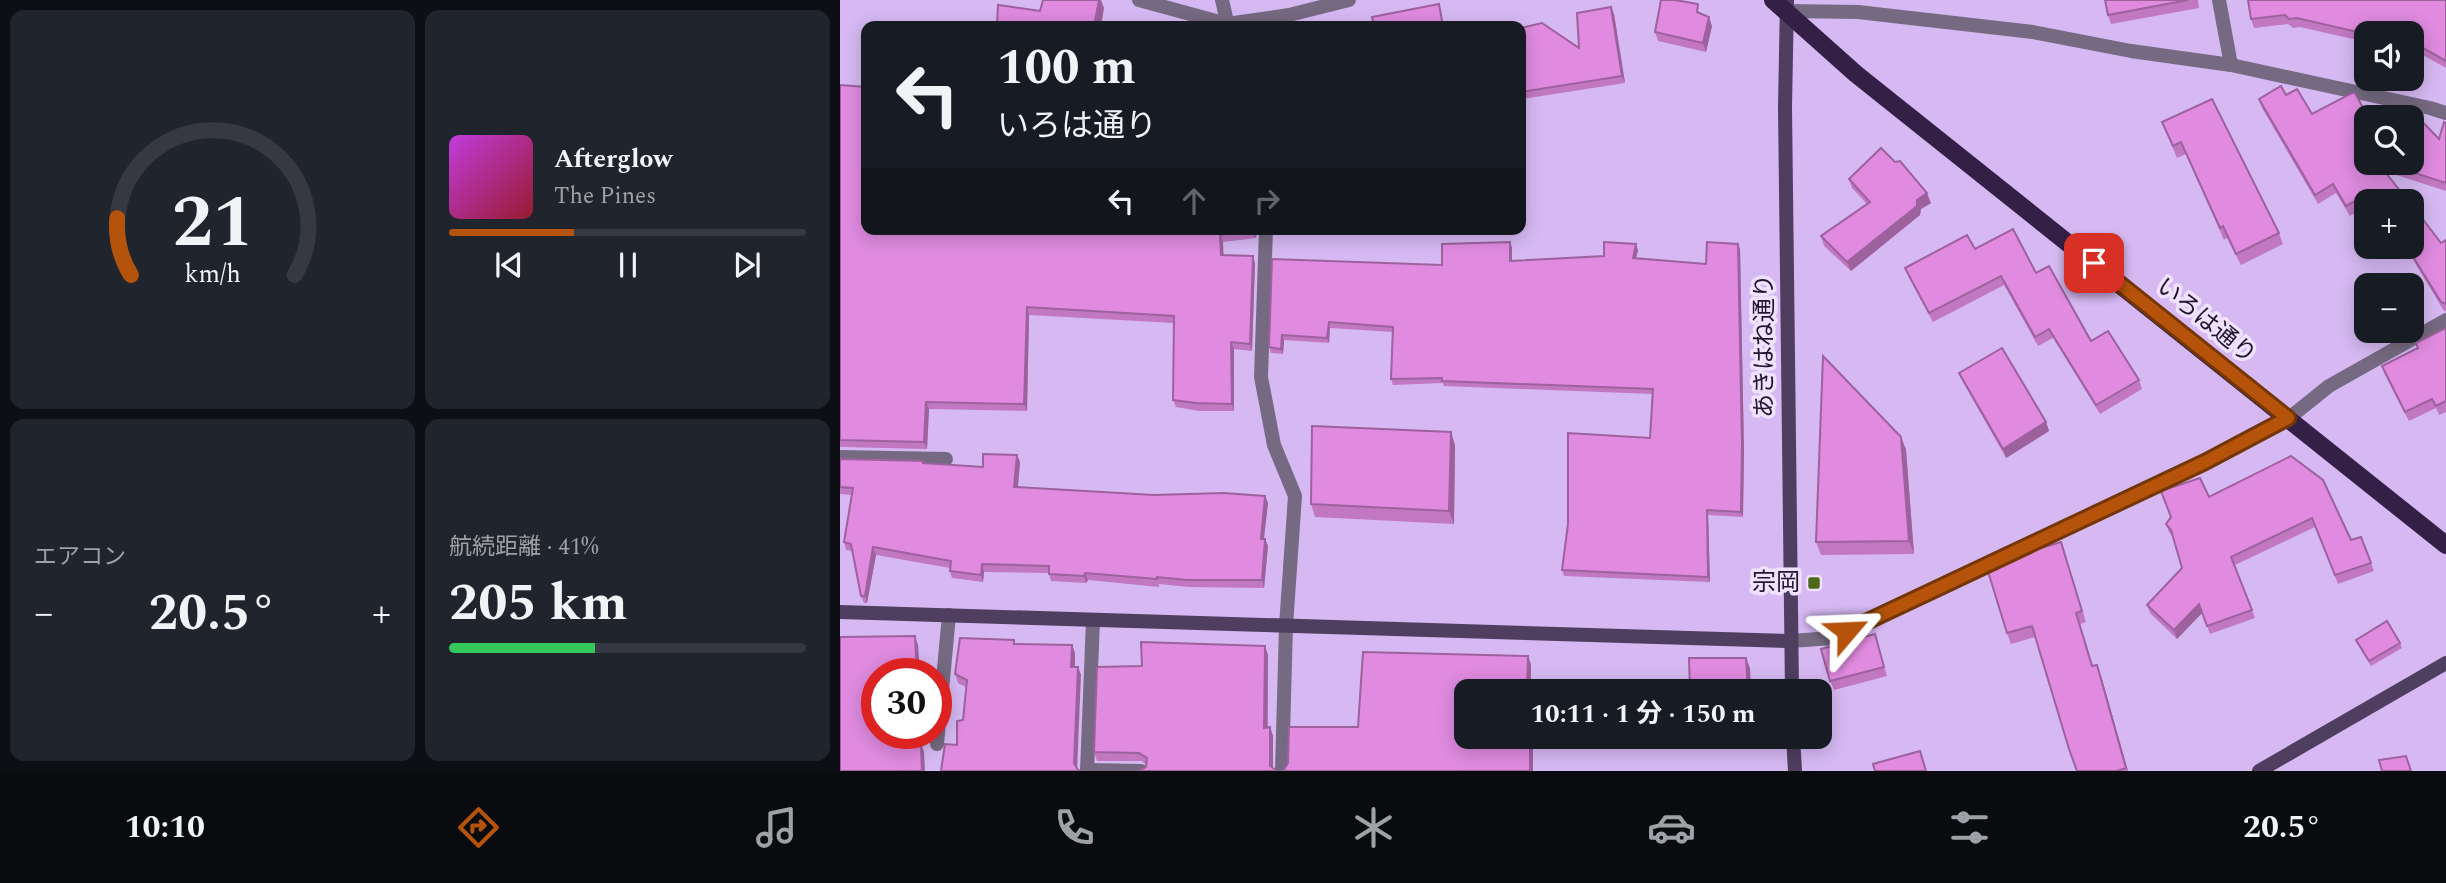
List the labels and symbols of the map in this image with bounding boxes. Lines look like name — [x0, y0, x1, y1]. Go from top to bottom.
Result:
pin — [2064, 233, 2124, 293]
street label: いろは通り — [2148, 269, 2264, 373]
street label: あきはね通り — [1747, 274, 1783, 418]
place label: 宗岡 — [1752, 565, 1800, 601]
marker: 宗岡 — [1806, 575, 1822, 591]
position arrow — [1810, 594, 1884, 668]
speed limit sign: 30 — [861, 658, 952, 749]

